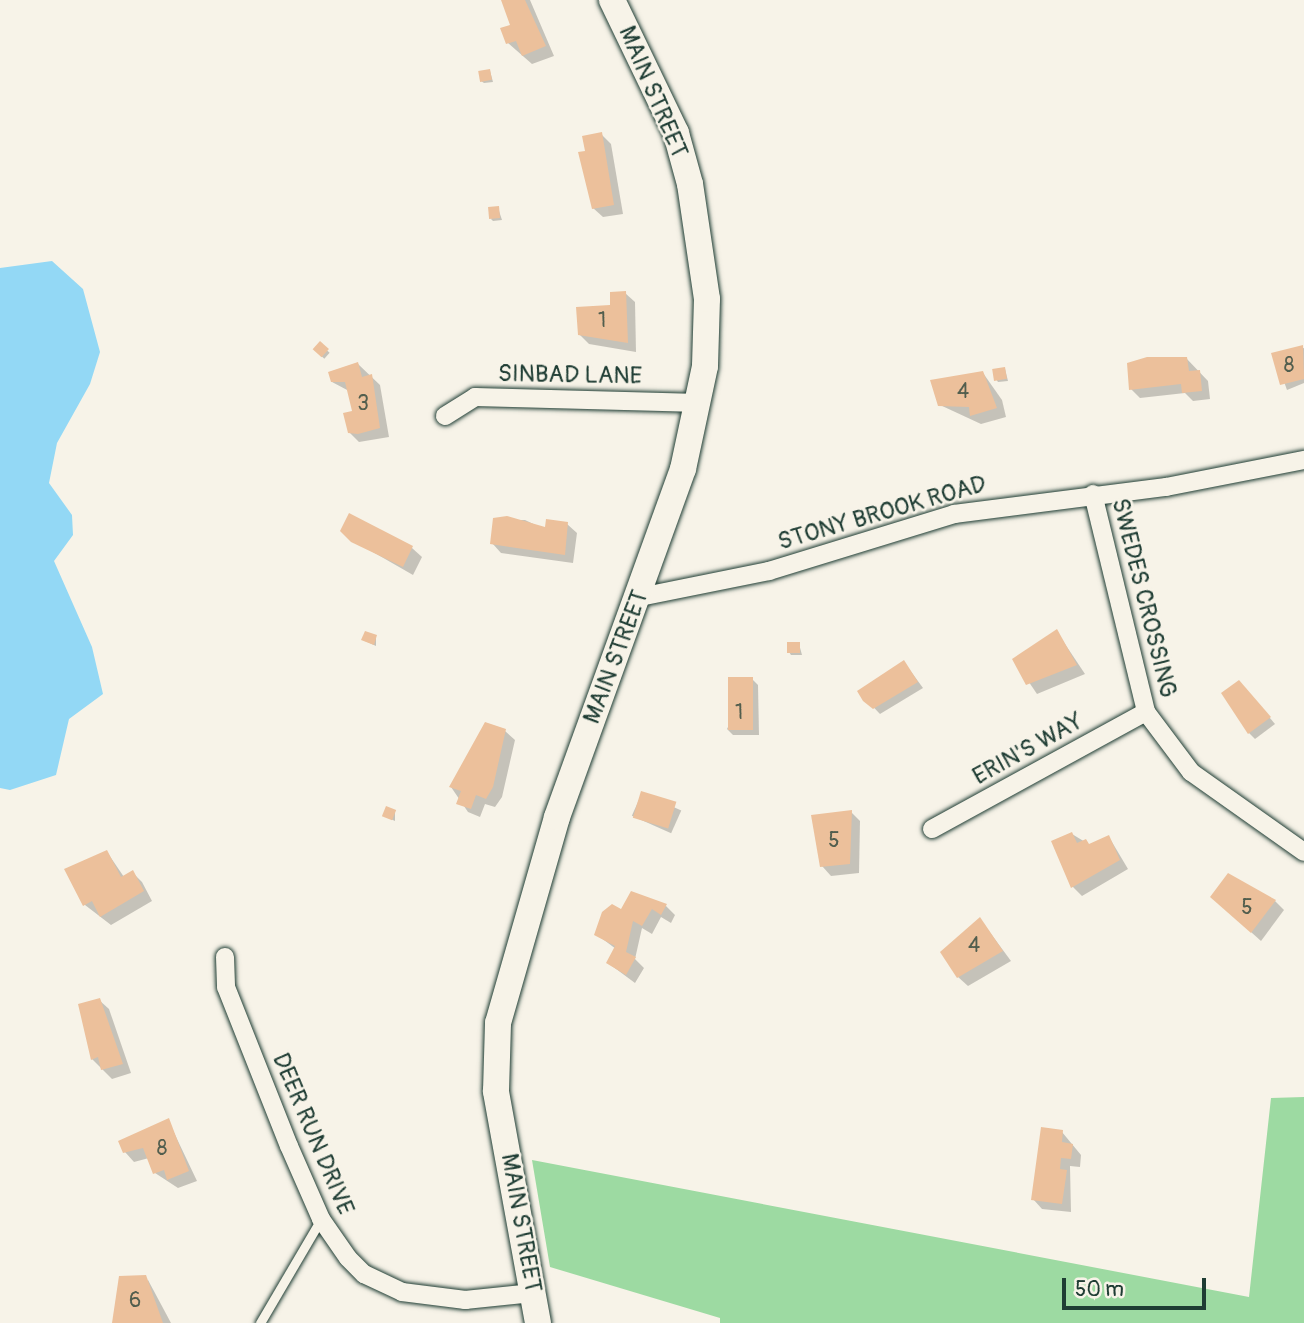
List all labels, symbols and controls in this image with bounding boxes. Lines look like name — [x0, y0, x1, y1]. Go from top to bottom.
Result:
street label: MAIN STREET — [612, 22, 694, 162]
house number: 1 — [598, 308, 606, 334]
house number: 8 — [1284, 353, 1294, 379]
street label: SINBAD LANE — [498, 359, 642, 391]
house number: 4 — [957, 379, 969, 405]
house number: 3 — [357, 391, 369, 417]
street label: STONY BROOK ROAD — [775, 469, 989, 557]
street label: SWEDES CROSSING — [1105, 495, 1183, 701]
street label: MAIN STREET — [577, 586, 655, 728]
house number: 1 — [735, 700, 743, 726]
street label: ERIN'S WAY — [968, 707, 1088, 791]
house number: 5 — [828, 828, 840, 854]
house number: 5 — [1241, 895, 1253, 921]
house number: 4 — [968, 933, 980, 959]
street label: DEER RUN DRIVE — [266, 1049, 360, 1219]
house number: 8 — [157, 1136, 167, 1162]
street label: MAIN STREET — [495, 1151, 547, 1295]
scale bar — [1066, 1264, 1210, 1308]
text: 50 m — [1075, 1276, 1124, 1303]
house number: 6 — [129, 1288, 141, 1314]

